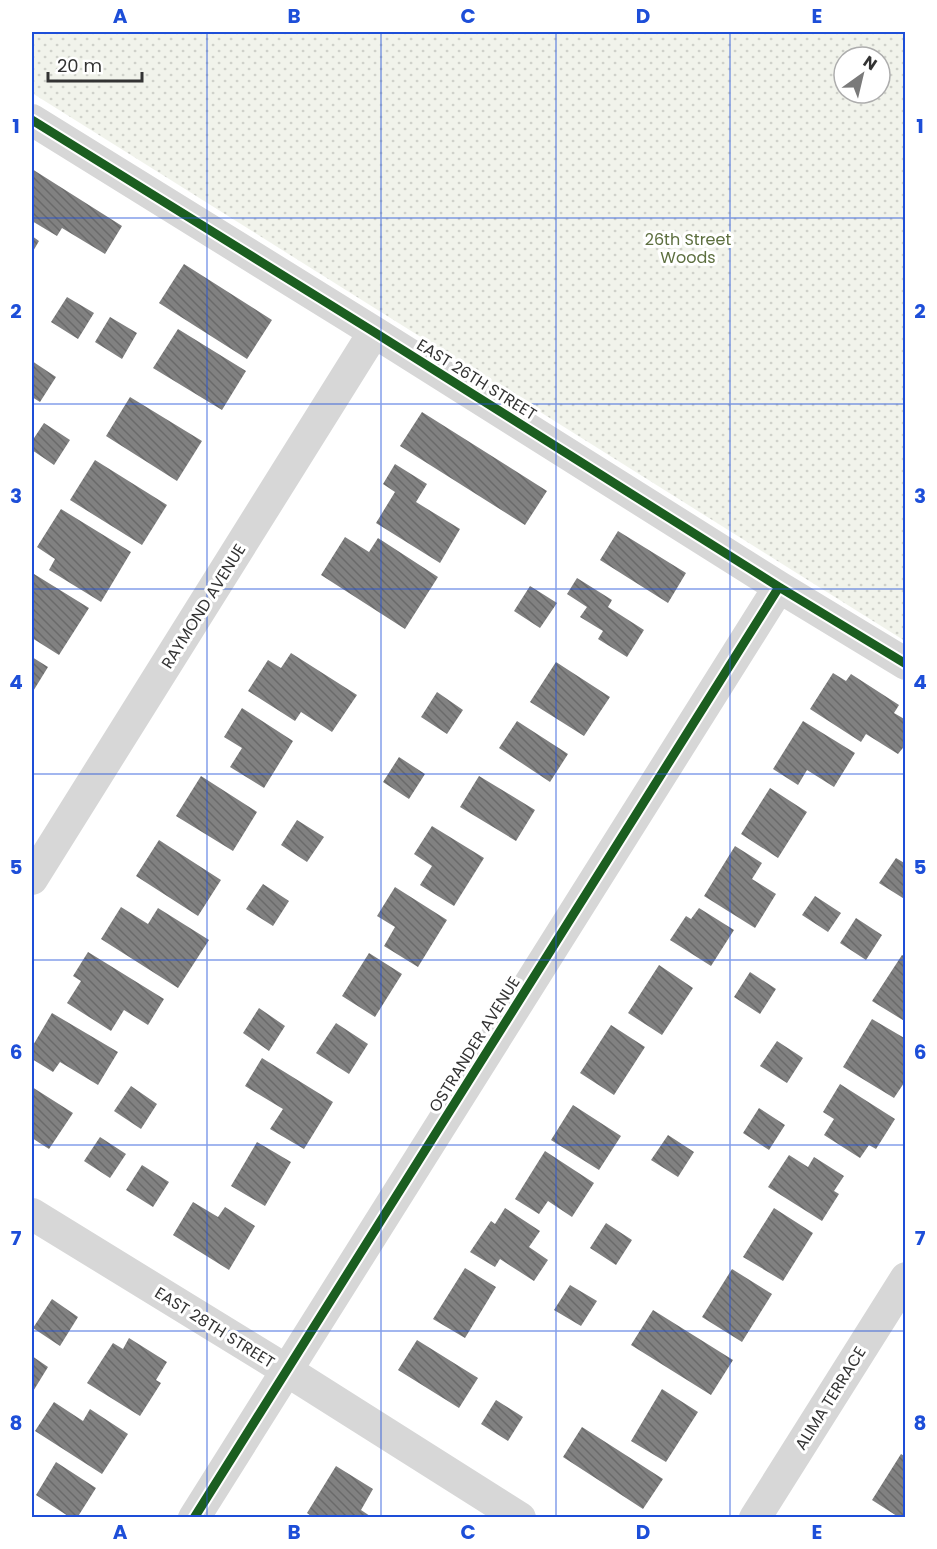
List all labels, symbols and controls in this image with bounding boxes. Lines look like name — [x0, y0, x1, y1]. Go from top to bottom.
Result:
text: A — [113, 2, 128, 30]
text: B — [287, 2, 301, 30]
text: C — [460, 2, 476, 30]
text: D — [636, 2, 650, 30]
text: E — [812, 2, 822, 30]
scale bar — [48, 45, 142, 83]
north arrow — [832, 45, 892, 105]
text: N — [859, 50, 882, 76]
text: 20 m — [57, 53, 102, 78]
text: 1 — [12, 112, 20, 140]
text: 1 — [916, 112, 924, 140]
park label: 26th Street Woods — [645, 228, 731, 269]
text: 2 — [10, 297, 22, 325]
text: 2 — [914, 297, 926, 325]
street label: EAST 26TH STREET — [412, 333, 541, 426]
text: 3 — [10, 482, 22, 510]
text: 3 — [914, 482, 926, 510]
street label: RAYMOND AVENUE — [156, 539, 251, 673]
text: 4 — [9, 668, 23, 696]
text: 4 — [913, 668, 927, 696]
text: 5 — [10, 853, 23, 881]
text: 5 — [914, 853, 927, 881]
street label: OSTRANDER AVENUE — [423, 972, 526, 1116]
text: 6 — [10, 1038, 22, 1066]
text: 6 — [914, 1038, 926, 1066]
text: 7 — [11, 1224, 22, 1252]
text: 7 — [915, 1224, 926, 1252]
street label: EAST 28TH STREET — [150, 1281, 279, 1374]
street label: ALIMA TERRACE — [789, 1342, 871, 1454]
text: 8 — [10, 1409, 22, 1437]
text: 8 — [914, 1409, 926, 1437]
text: A — [113, 1518, 128, 1546]
text: B — [287, 1518, 301, 1546]
text: C — [460, 1518, 476, 1546]
text: D — [636, 1518, 650, 1546]
text: E — [812, 1518, 822, 1546]

